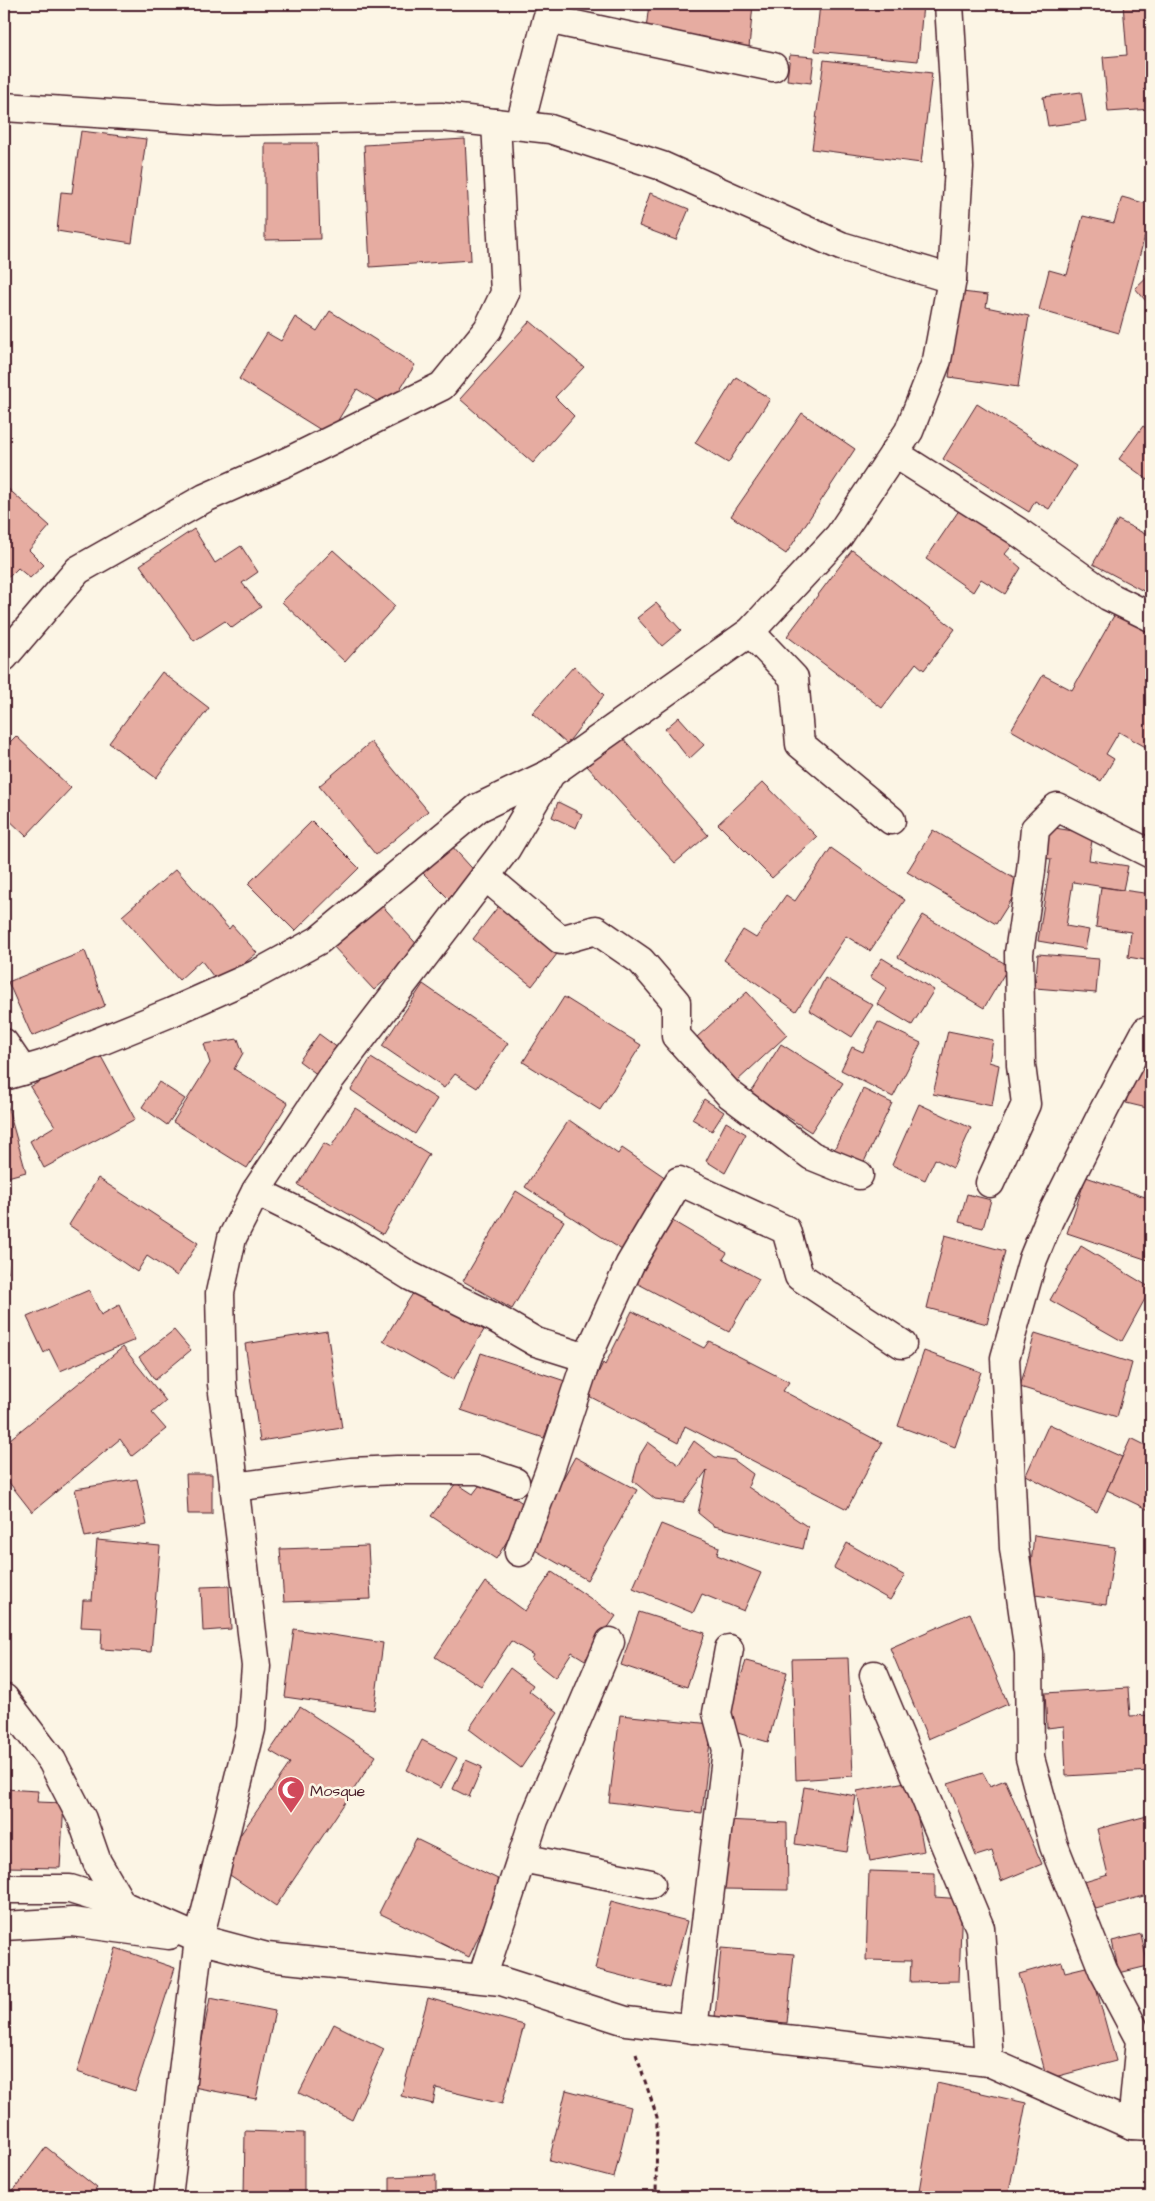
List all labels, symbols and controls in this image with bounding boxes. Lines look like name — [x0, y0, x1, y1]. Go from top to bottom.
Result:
mosque icon: Mosque — [276, 1775, 306, 1814]
place label: Mosque — [310, 1780, 366, 1802]

